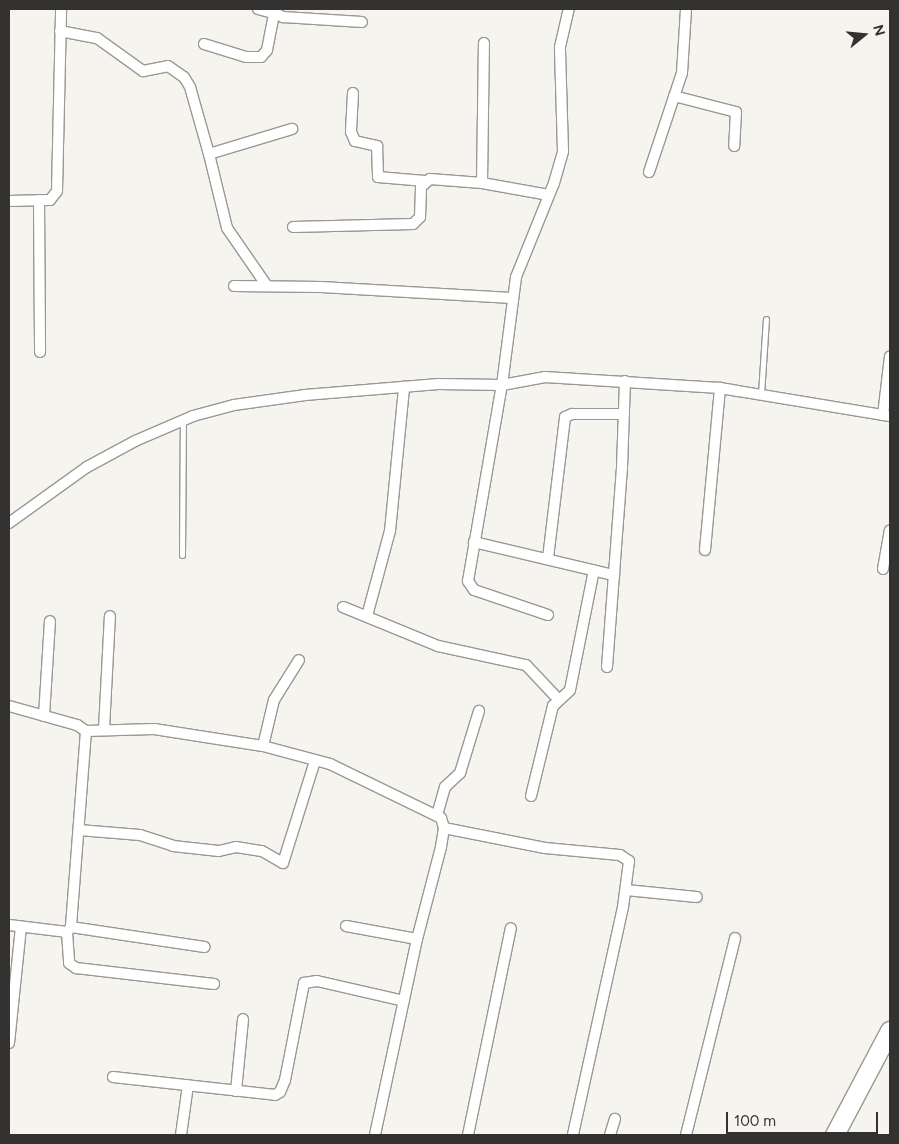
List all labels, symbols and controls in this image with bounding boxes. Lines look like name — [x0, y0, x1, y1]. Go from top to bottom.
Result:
north arrow — [839, 10, 889, 60]
text: N — [869, 23, 889, 38]
scale bar — [729, 1102, 882, 1134]
text: 100 m — [734, 1112, 776, 1130]

